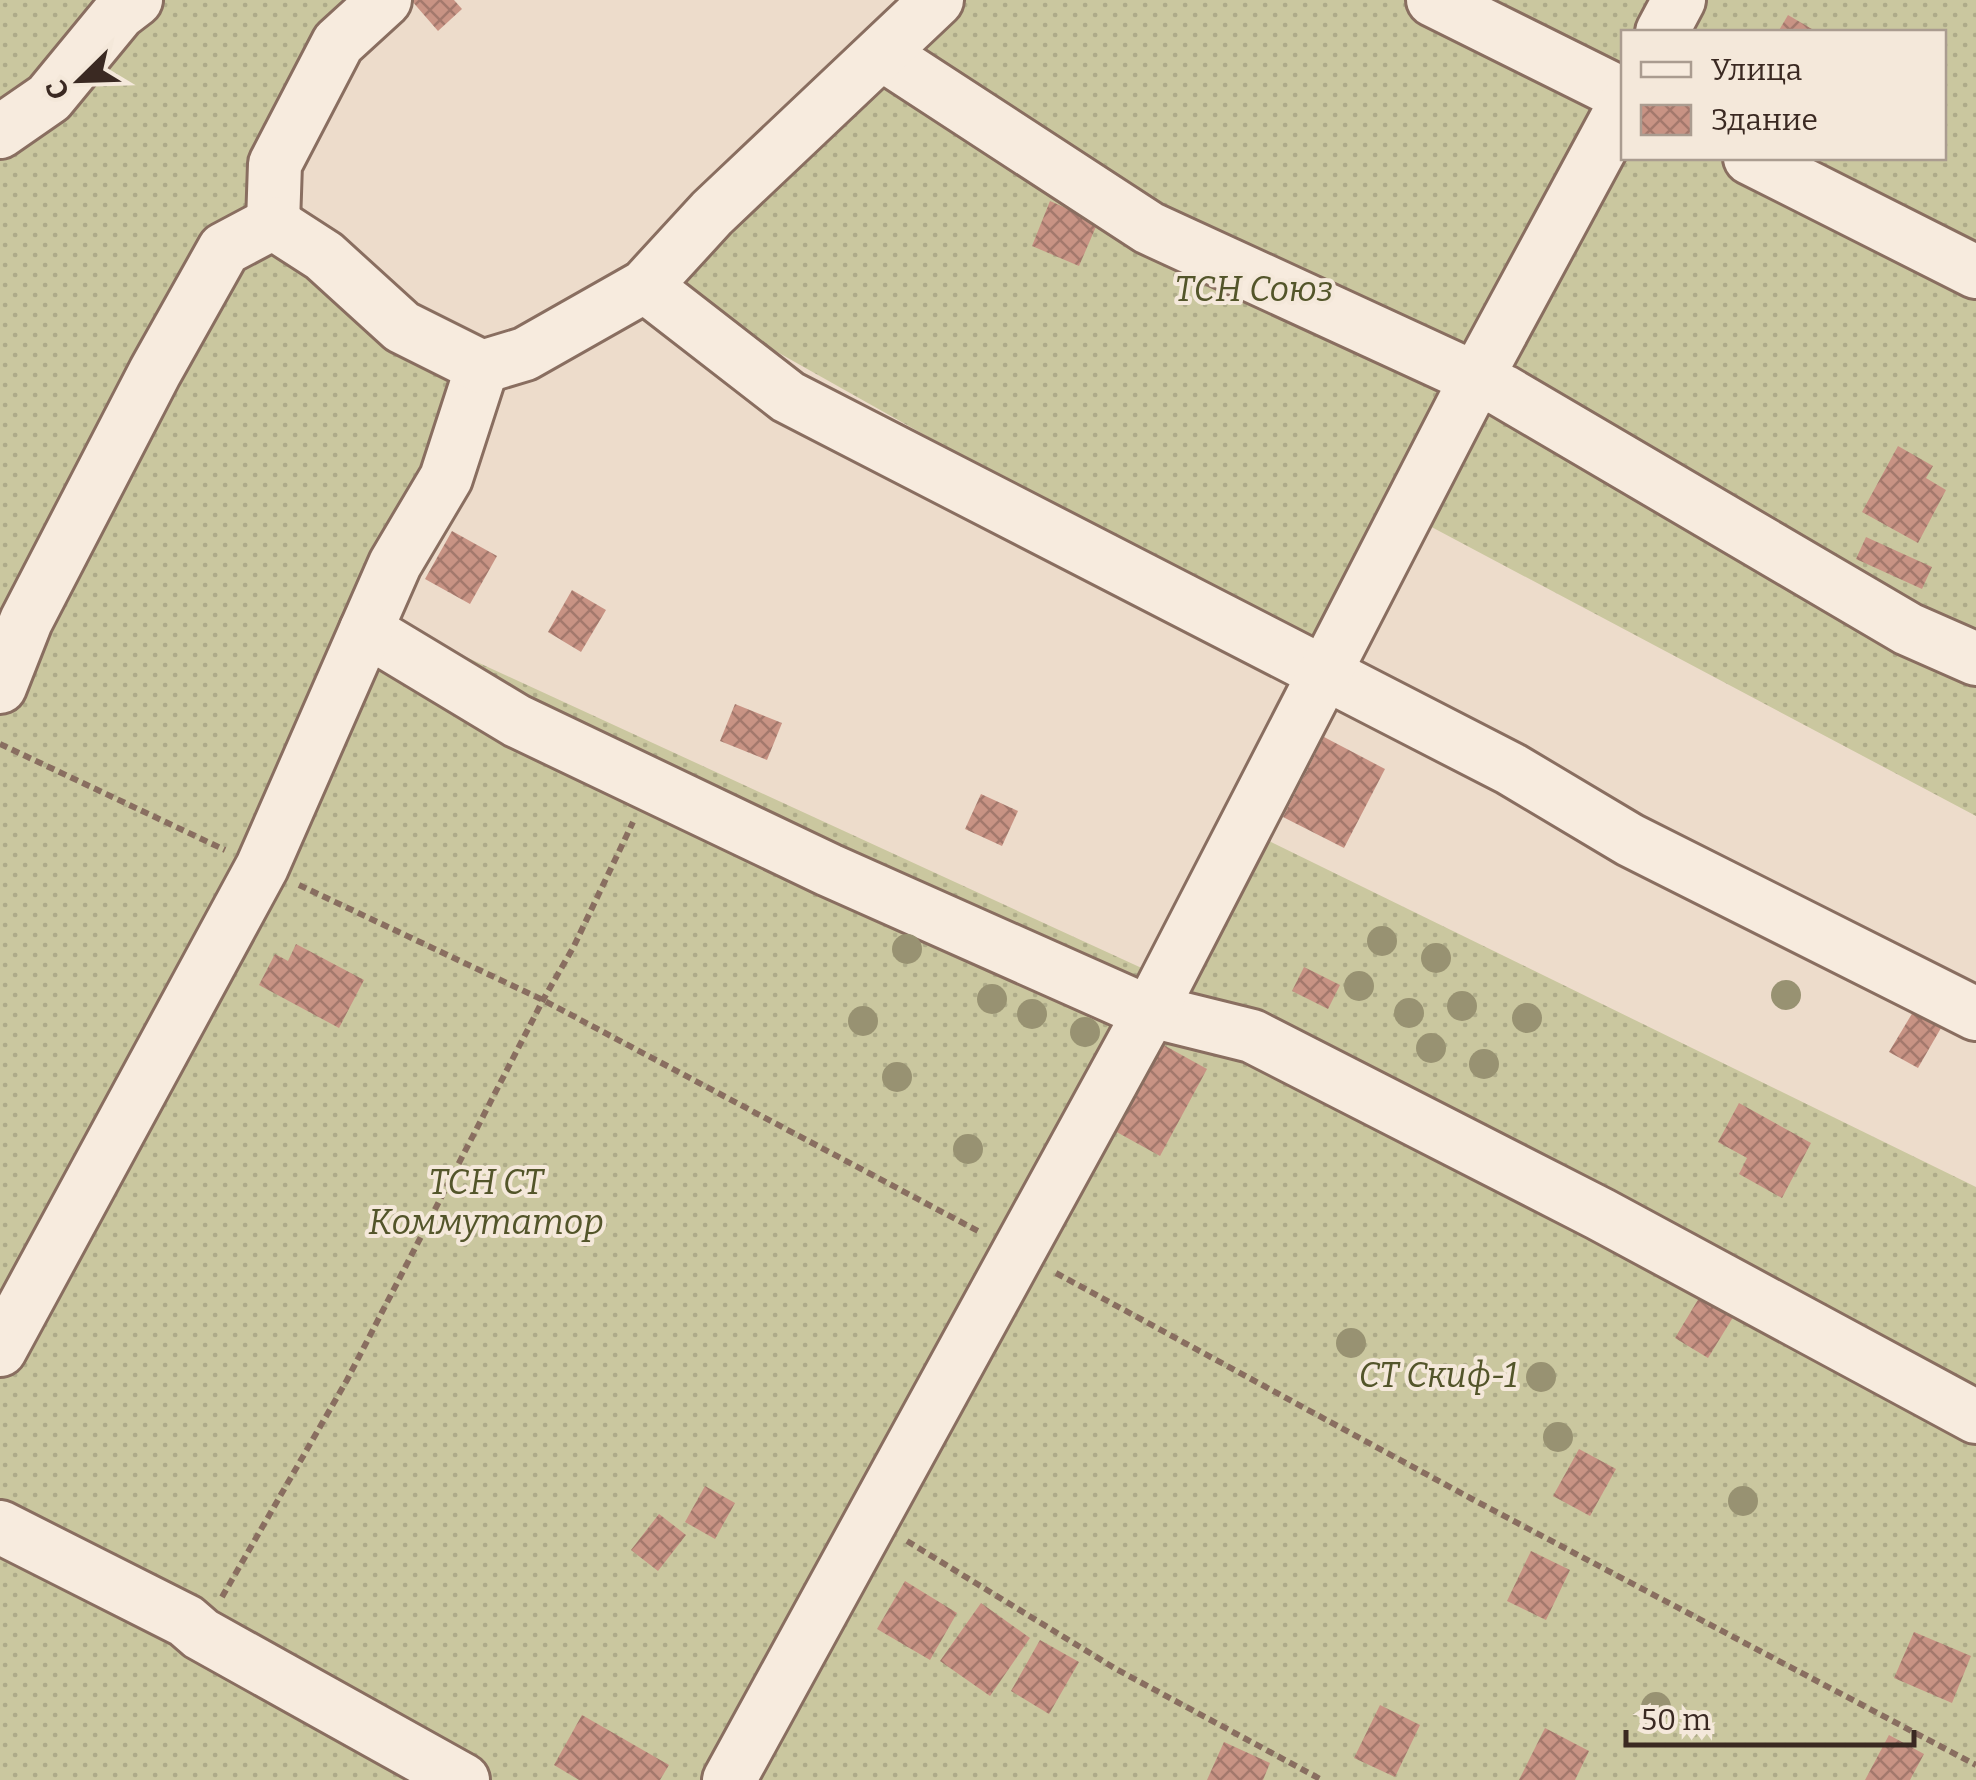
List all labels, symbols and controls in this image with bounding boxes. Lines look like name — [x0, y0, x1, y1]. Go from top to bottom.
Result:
north arrow — [30, 30, 130, 130]
legend — [1621, 30, 1946, 160]
text: Улица — [1711, 52, 1802, 88]
text: С — [39, 75, 76, 104]
text: Здание — [1711, 102, 1818, 138]
park label: ТСН Союз — [1175, 268, 1333, 310]
park label: ТСН СТ Коммутатор — [368, 1161, 604, 1243]
park label: СТ Скиф-1 — [1358, 1354, 1518, 1396]
scale bar — [1626, 1685, 1914, 1747]
text: 50 m — [1641, 1702, 1711, 1738]

